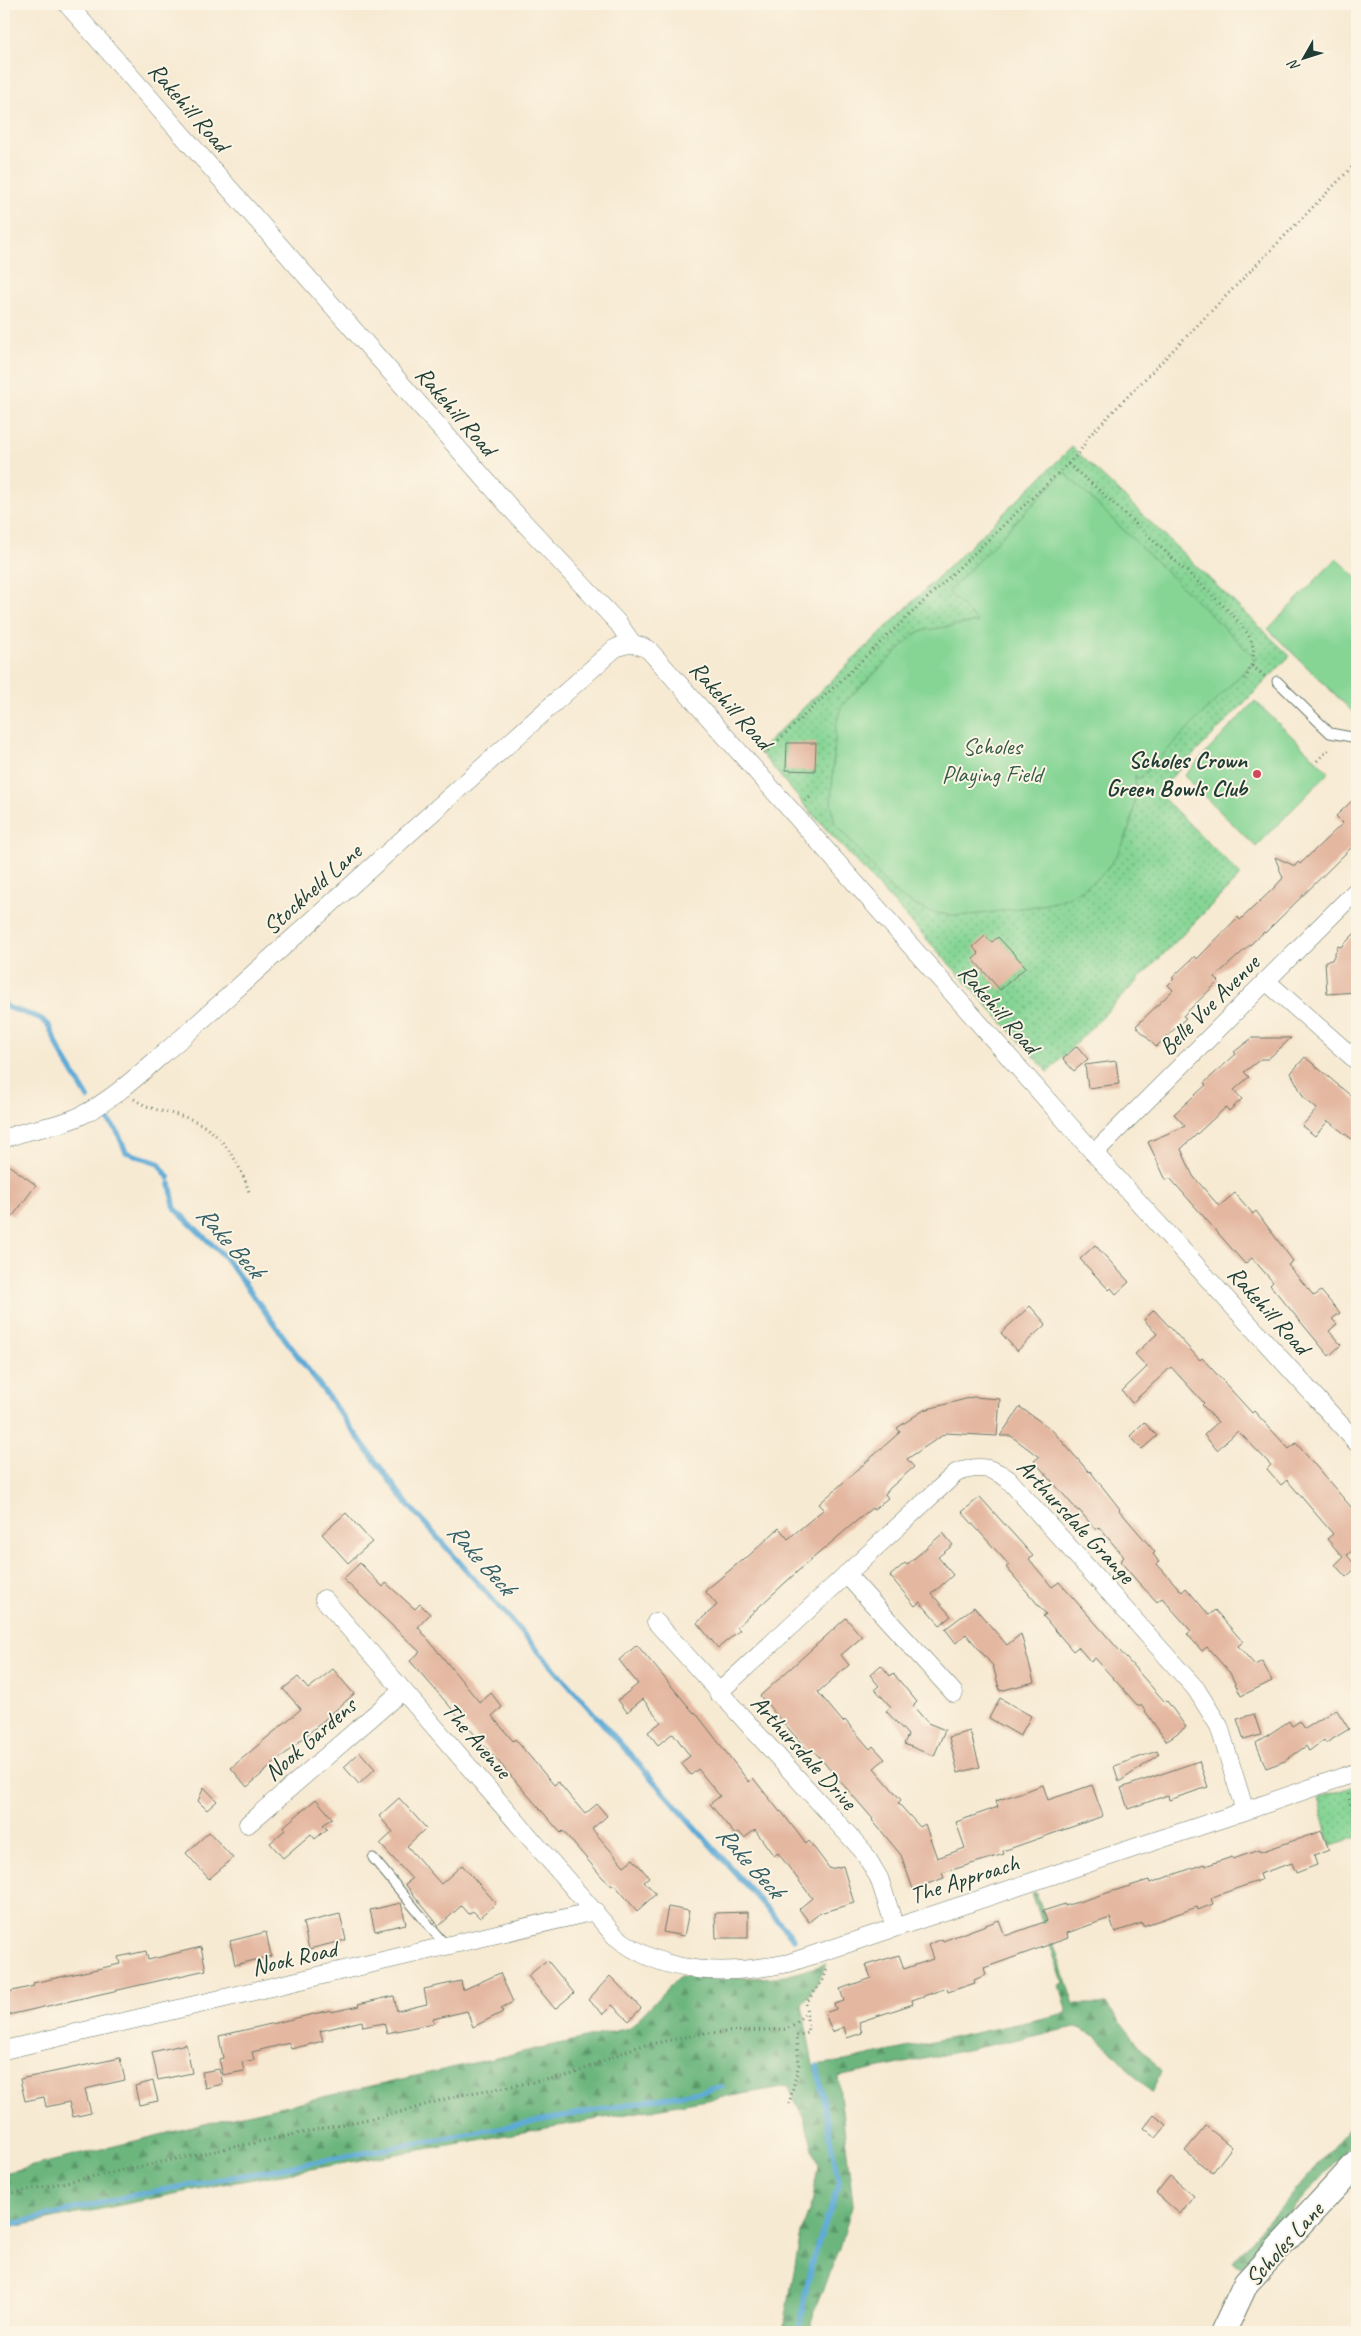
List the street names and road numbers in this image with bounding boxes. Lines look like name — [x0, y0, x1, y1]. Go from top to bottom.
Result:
street label: Rakehill Road — [142, 56, 238, 161]
street label: Rakehill Road — [409, 360, 505, 465]
street label: Rakehill Road — [683, 654, 781, 758]
street label: Stockheld Lane — [256, 835, 369, 941]
street label: Belle Vue Avenue — [1152, 947, 1267, 1062]
street label: Rakehill Road — [952, 958, 1048, 1063]
street label: Rakehill Road — [1221, 1259, 1319, 1363]
street label: Arthursdale Grange — [1011, 1452, 1143, 1591]
street label: Arthursdale Drive — [745, 1688, 865, 1817]
street label: Nook Gardens — [258, 1690, 364, 1787]
street label: The Avenue — [436, 1696, 520, 1786]
street label: The Approach — [906, 1847, 1023, 1911]
street label: Nook Road — [249, 1933, 343, 1982]
street label: Scholes Lane — [1238, 2194, 1331, 2293]

